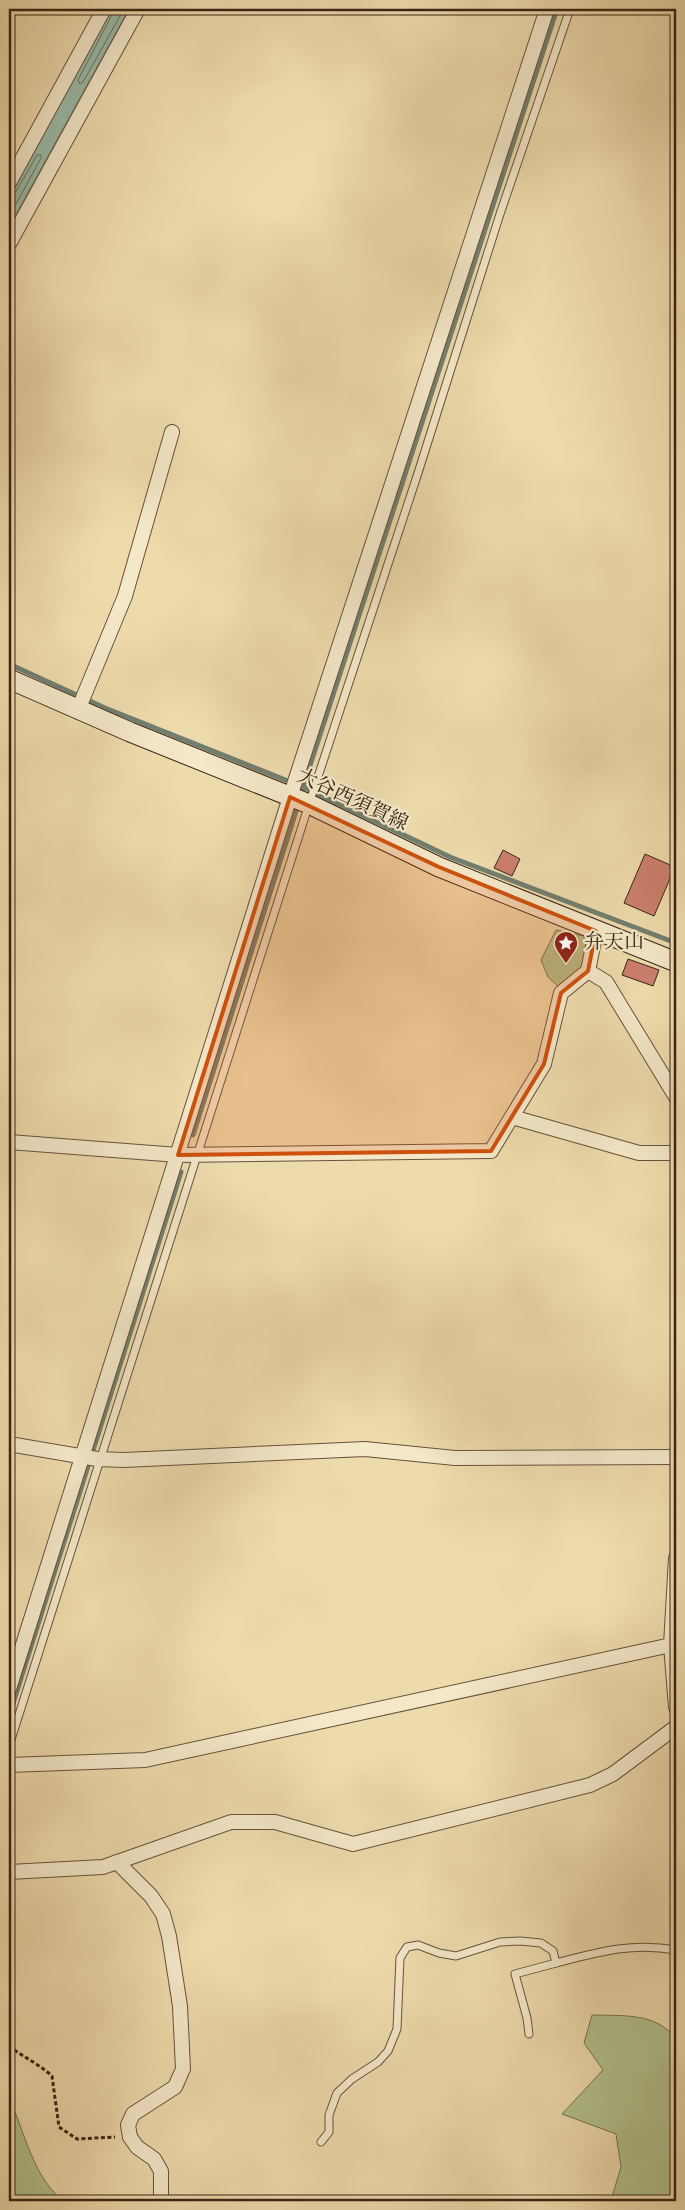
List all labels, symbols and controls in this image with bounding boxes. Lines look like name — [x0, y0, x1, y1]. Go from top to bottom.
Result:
street label: 大谷西須賀線 — [291, 763, 413, 839]
place label: 弁天山 — [584, 929, 644, 958]
place icon: 弁天山 — [553, 930, 579, 964]

